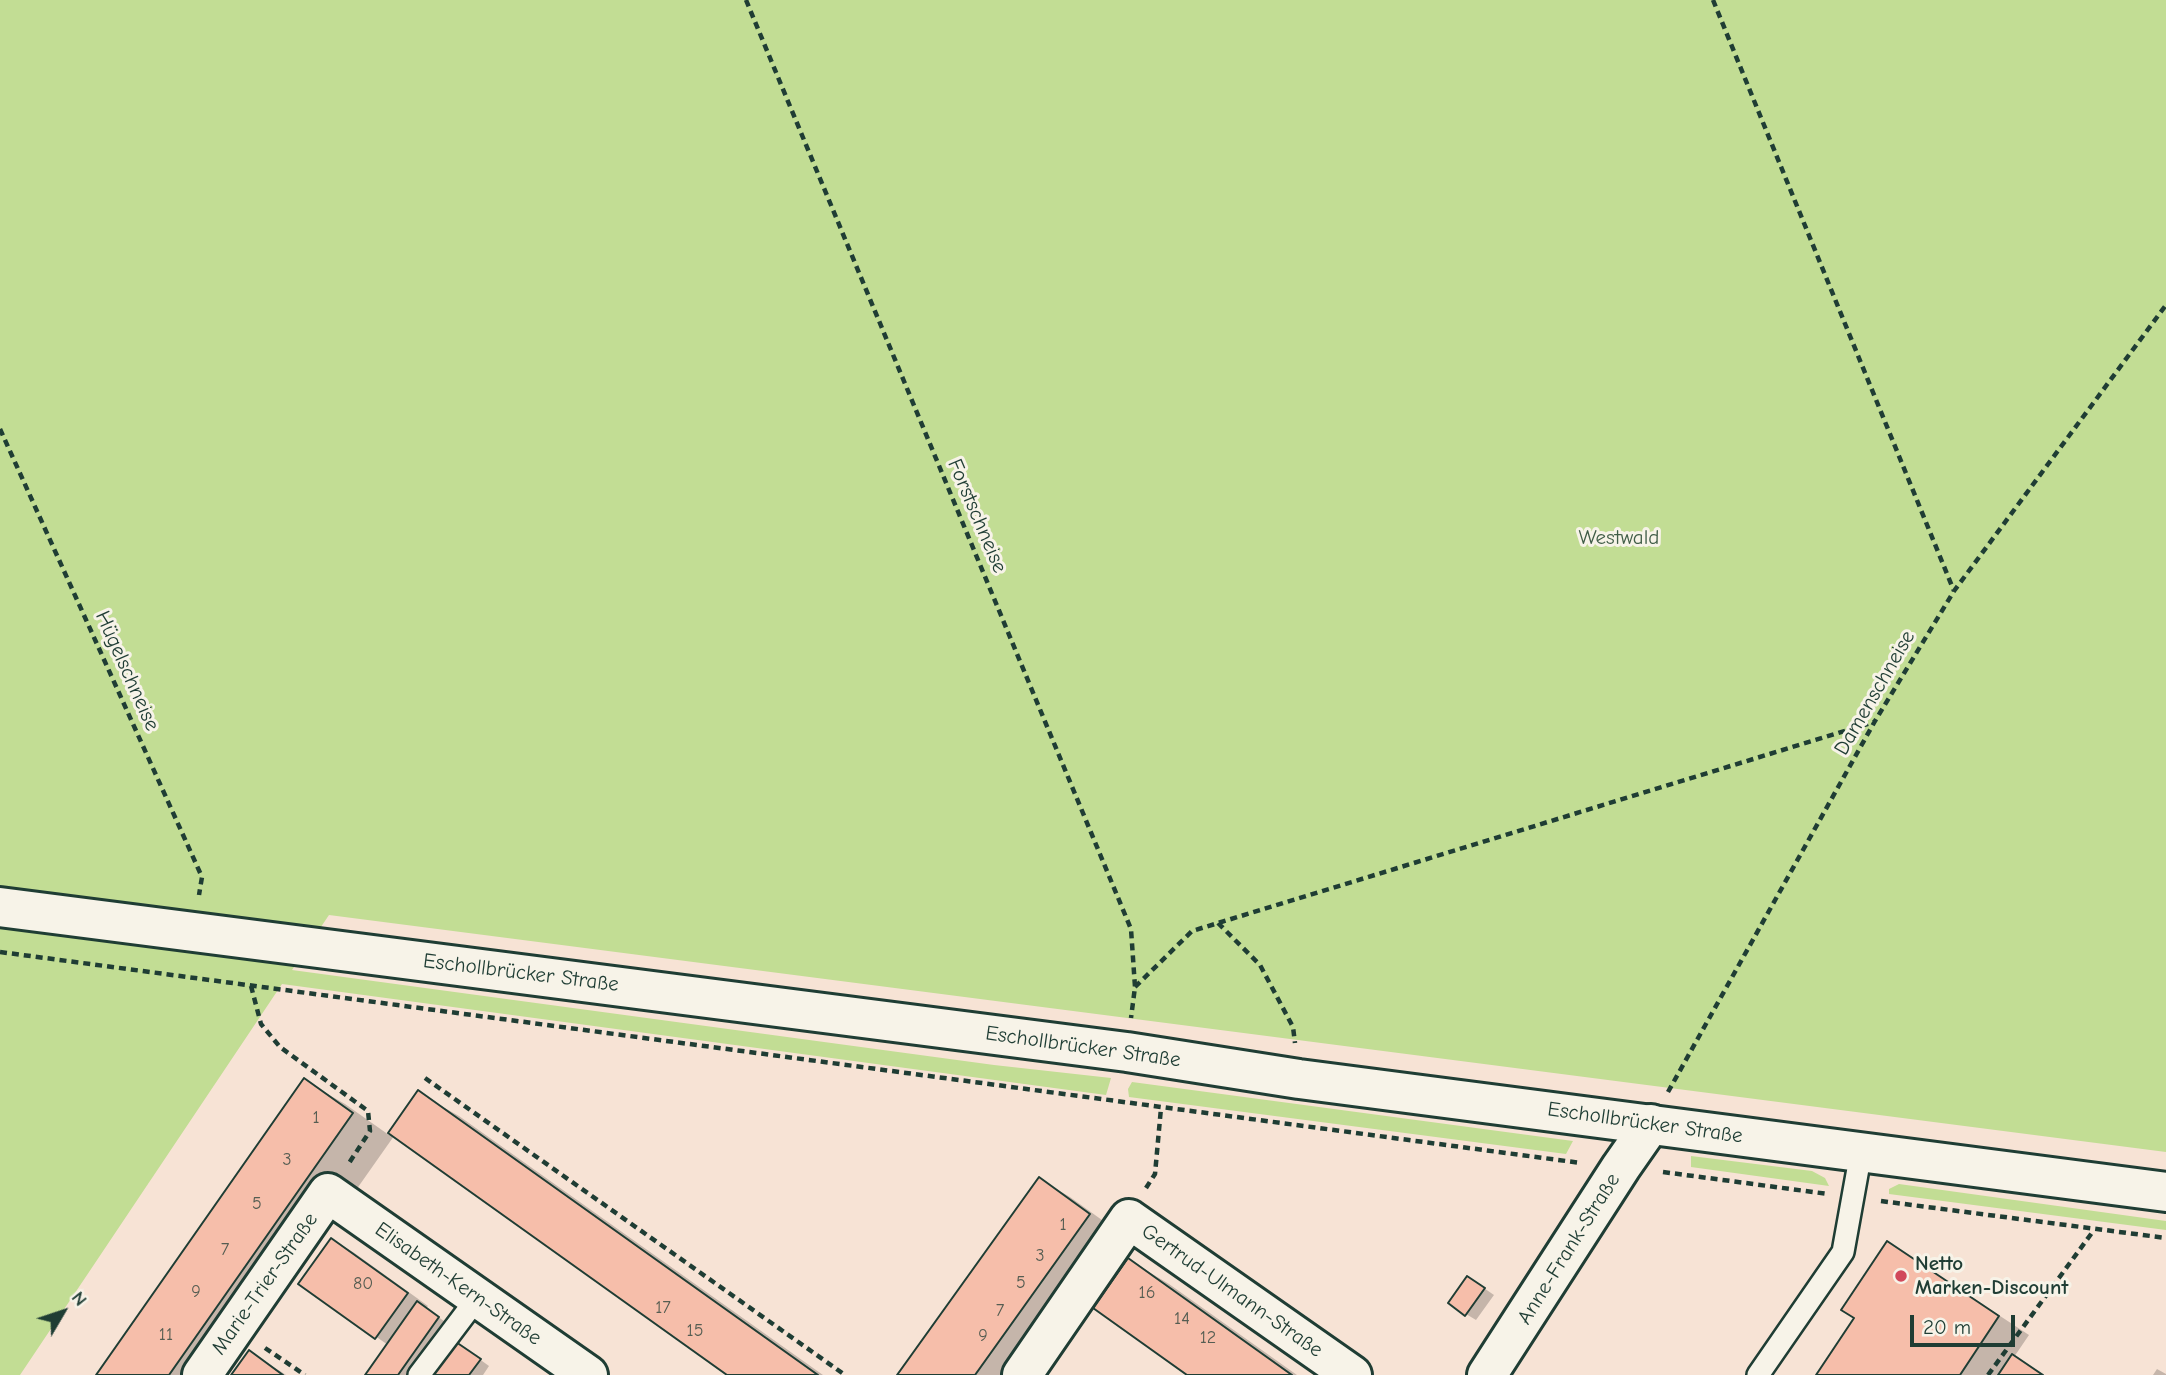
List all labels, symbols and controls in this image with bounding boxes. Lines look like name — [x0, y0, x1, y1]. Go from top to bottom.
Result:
street label: Forstschneise — [942, 455, 1012, 577]
park label: Westwald — [1579, 525, 1659, 551]
street label: Hügelschneise — [89, 607, 165, 735]
street label: Damenschneise — [1829, 626, 1921, 760]
street label: Eschollbrücker Straße — [422, 948, 620, 998]
street label: Eschollbrücker Straße — [984, 1021, 1182, 1073]
street label: Eschollbrücker Straße — [1546, 1097, 1744, 1149]
house number: 1 — [312, 1107, 320, 1129]
house number: 3 — [282, 1149, 292, 1171]
street label: Anne-Frank-Straße — [1512, 1169, 1626, 1329]
house number: 5 — [252, 1193, 262, 1215]
street label: Marie-Trier-Straße — [207, 1208, 323, 1360]
house number: 1 — [1059, 1214, 1067, 1236]
street label: Elisabeth-Kern-Straße — [370, 1217, 546, 1351]
street label: Gertrud-Ulmann-Straße — [1137, 1219, 1327, 1363]
house number: 7 — [221, 1239, 229, 1261]
house number: 3 — [1035, 1245, 1045, 1267]
place label: Netto Marken-Discount — [1915, 1251, 2068, 1301]
marker: Netto Marken-Discount — [1893, 1268, 1909, 1284]
house number: 5 — [1016, 1272, 1026, 1294]
house number: 80 — [353, 1273, 373, 1295]
north arrow — [28, 1277, 98, 1347]
house number: 9 — [191, 1281, 201, 1303]
house number: 16 — [1139, 1282, 1155, 1304]
text: N — [67, 1287, 92, 1311]
house number: 17 — [655, 1297, 671, 1319]
house number: 7 — [996, 1300, 1004, 1322]
scale bar — [1914, 1302, 2019, 1346]
house number: 14 — [1174, 1308, 1190, 1330]
text: 20 m — [1923, 1315, 1971, 1339]
house number: 15 — [687, 1320, 703, 1342]
house number: 11 — [159, 1324, 173, 1346]
house number: 9 — [978, 1325, 988, 1347]
house number: 12 — [1200, 1327, 1216, 1349]

